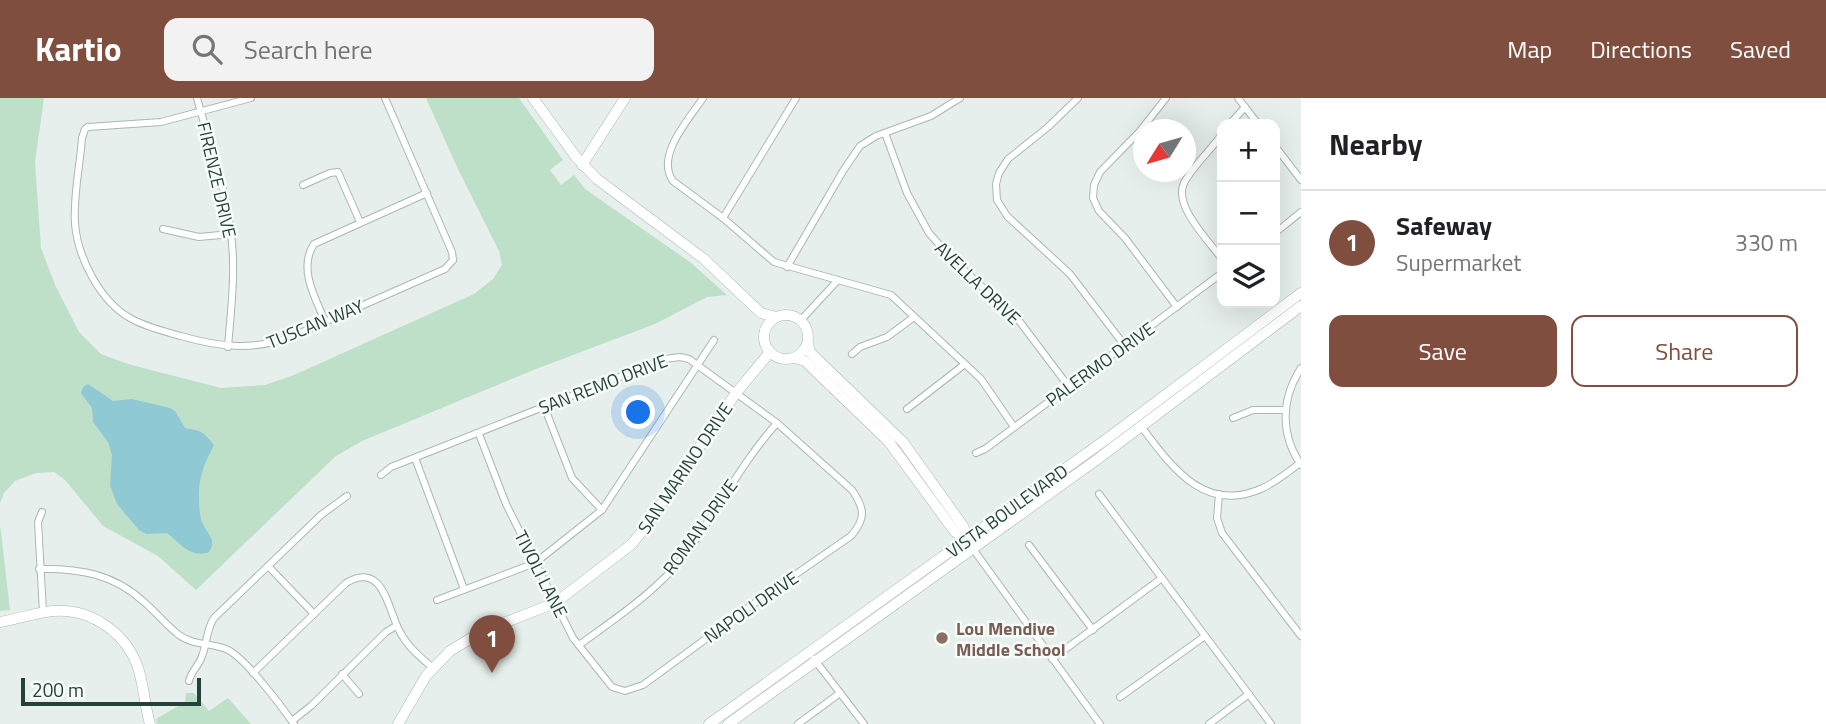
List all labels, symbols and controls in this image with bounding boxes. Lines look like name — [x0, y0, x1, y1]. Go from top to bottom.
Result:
search box — [164, 18, 654, 81]
text: Kartio — [35, 24, 122, 74]
icon: search — [188, 30, 226, 68]
text: Search here — [244, 30, 373, 69]
text: Map — [1507, 31, 1552, 67]
text: Directions — [1590, 31, 1692, 67]
text: Saved — [1730, 31, 1791, 67]
street label: FIRENZE DRIVE — [191, 119, 243, 241]
north arrow — [1133, 119, 1196, 182]
map controls — [1217, 119, 1280, 308]
button: + — [1217, 119, 1280, 182]
text: Nearby — [1329, 121, 1422, 167]
button: − — [1217, 182, 1280, 245]
text: Safeway — [1396, 206, 1492, 245]
text: 1 — [1346, 225, 1358, 260]
text: 330 m — [1735, 225, 1798, 260]
street label: AVELLA DRIVE — [929, 235, 1027, 331]
button: layers — [1217, 245, 1280, 308]
text: Supermarket — [1396, 245, 1521, 280]
street label: TUSCAN WAY — [262, 292, 368, 356]
street label: PALERMO DRIVE — [1040, 315, 1160, 413]
button: Save — [1329, 315, 1557, 387]
button: Share — [1571, 315, 1798, 387]
street label: SAN REMO DRIVE — [535, 347, 671, 421]
your location — [621, 395, 655, 429]
street label: SAN MARINO DRIVE — [631, 397, 739, 539]
street label: VISTA BOULEVARD — [941, 458, 1073, 564]
street label: ROMAN DRIVE — [656, 474, 744, 580]
street label: TIVOLI LANE — [508, 526, 575, 622]
street label: NAPOLI DRIVE — [698, 564, 804, 650]
pin: 1 — [469, 615, 515, 673]
place label: Lou Mendive Middle School — [956, 615, 1066, 663]
marker: Lou Mendive Middle School — [934, 630, 950, 646]
scale bar — [21, 675, 201, 707]
text: 200 m — [32, 675, 84, 704]

